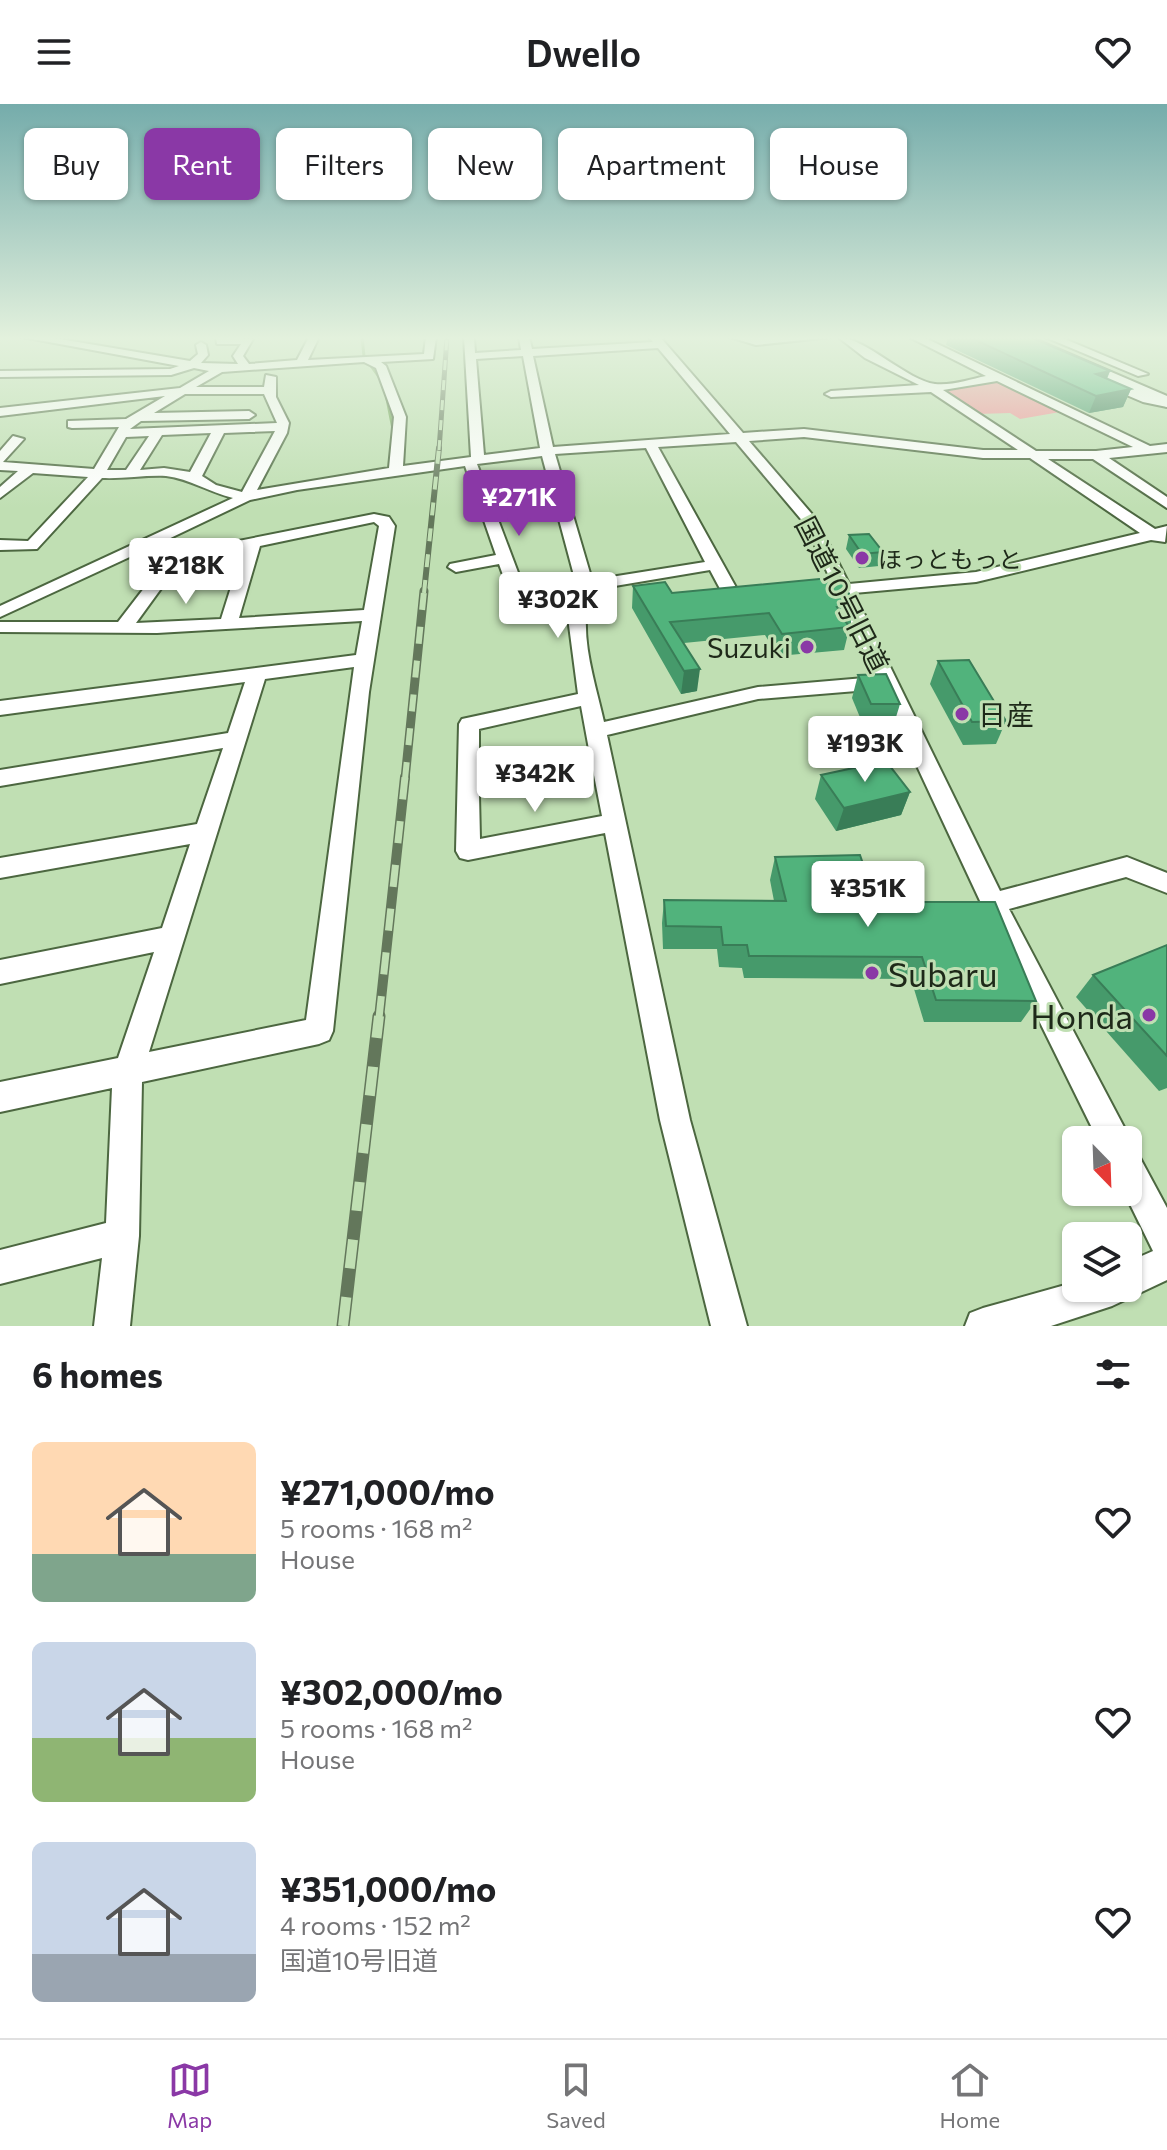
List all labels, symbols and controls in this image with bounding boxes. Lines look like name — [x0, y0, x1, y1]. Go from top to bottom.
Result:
icon: menu — [32, 30, 76, 74]
text: Dwello — [526, 30, 641, 74]
icon: heart — [1091, 30, 1135, 74]
chip: Buy — [24, 128, 128, 200]
chip: Rent — [144, 128, 260, 200]
chip: Filters — [276, 128, 412, 200]
chip: New — [428, 128, 542, 200]
chip: Apartment — [558, 128, 754, 200]
chip: House — [770, 128, 907, 200]
pin: ¥271K — [463, 470, 575, 538]
text: ¥271K — [481, 480, 557, 511]
street label: 国道10号旧道 — [789, 510, 897, 678]
pin: ¥218K — [130, 538, 242, 606]
place label: ほっともっと — [878, 544, 1022, 573]
text: ¥218K — [147, 548, 225, 579]
marker: ほっともっと — [853, 549, 871, 567]
pin: ¥302K — [502, 572, 614, 640]
text: ¥302K — [517, 582, 599, 613]
place label: Suzuki — [707, 630, 791, 664]
marker: Suzuki — [798, 638, 816, 656]
place label: 日産 — [978, 697, 1034, 731]
marker: 日産 — [953, 705, 971, 723]
pin: ¥193K — [809, 716, 921, 784]
text: ¥193K — [826, 726, 904, 757]
pin: ¥342K — [479, 746, 591, 814]
text: ¥342K — [495, 756, 575, 787]
pin: ¥351K — [812, 861, 924, 929]
text: ¥351K — [830, 871, 906, 902]
place label: Subaru — [888, 952, 997, 994]
marker: Subaru — [863, 964, 881, 982]
place label: Honda — [1030, 994, 1133, 1036]
marker: Honda — [1140, 1006, 1158, 1024]
north arrow — [1062, 1126, 1142, 1206]
map controls — [1062, 1126, 1142, 1302]
button: layers — [1062, 1222, 1142, 1302]
icon: filters — [1091, 1352, 1135, 1396]
text: 6 homes — [32, 1353, 163, 1395]
text: ¥271,000/mo — [280, 1470, 495, 1512]
icon: home — [96, 1474, 192, 1570]
icon: heart — [1091, 1500, 1135, 1544]
text: 5 rooms · 168 m² — [280, 1512, 472, 1543]
text: House — [280, 1543, 355, 1574]
text: ¥302,000/mo — [280, 1670, 503, 1712]
icon: home — [96, 1674, 192, 1770]
icon: heart — [1091, 1700, 1135, 1744]
text: 5 rooms · 168 m² — [280, 1712, 472, 1743]
text: House — [280, 1743, 355, 1774]
text: ¥351,000/mo — [280, 1867, 496, 1909]
icon: home — [96, 1874, 192, 1970]
icon: heart — [1091, 1900, 1135, 1944]
text: 4 rooms · 152 m² — [280, 1909, 471, 1940]
text: 国道10号旧道 — [280, 1944, 438, 1975]
tab: Map — [167, 2058, 212, 2133]
tab: Saved — [546, 2058, 606, 2133]
tab: Home — [940, 2058, 1000, 2133]

